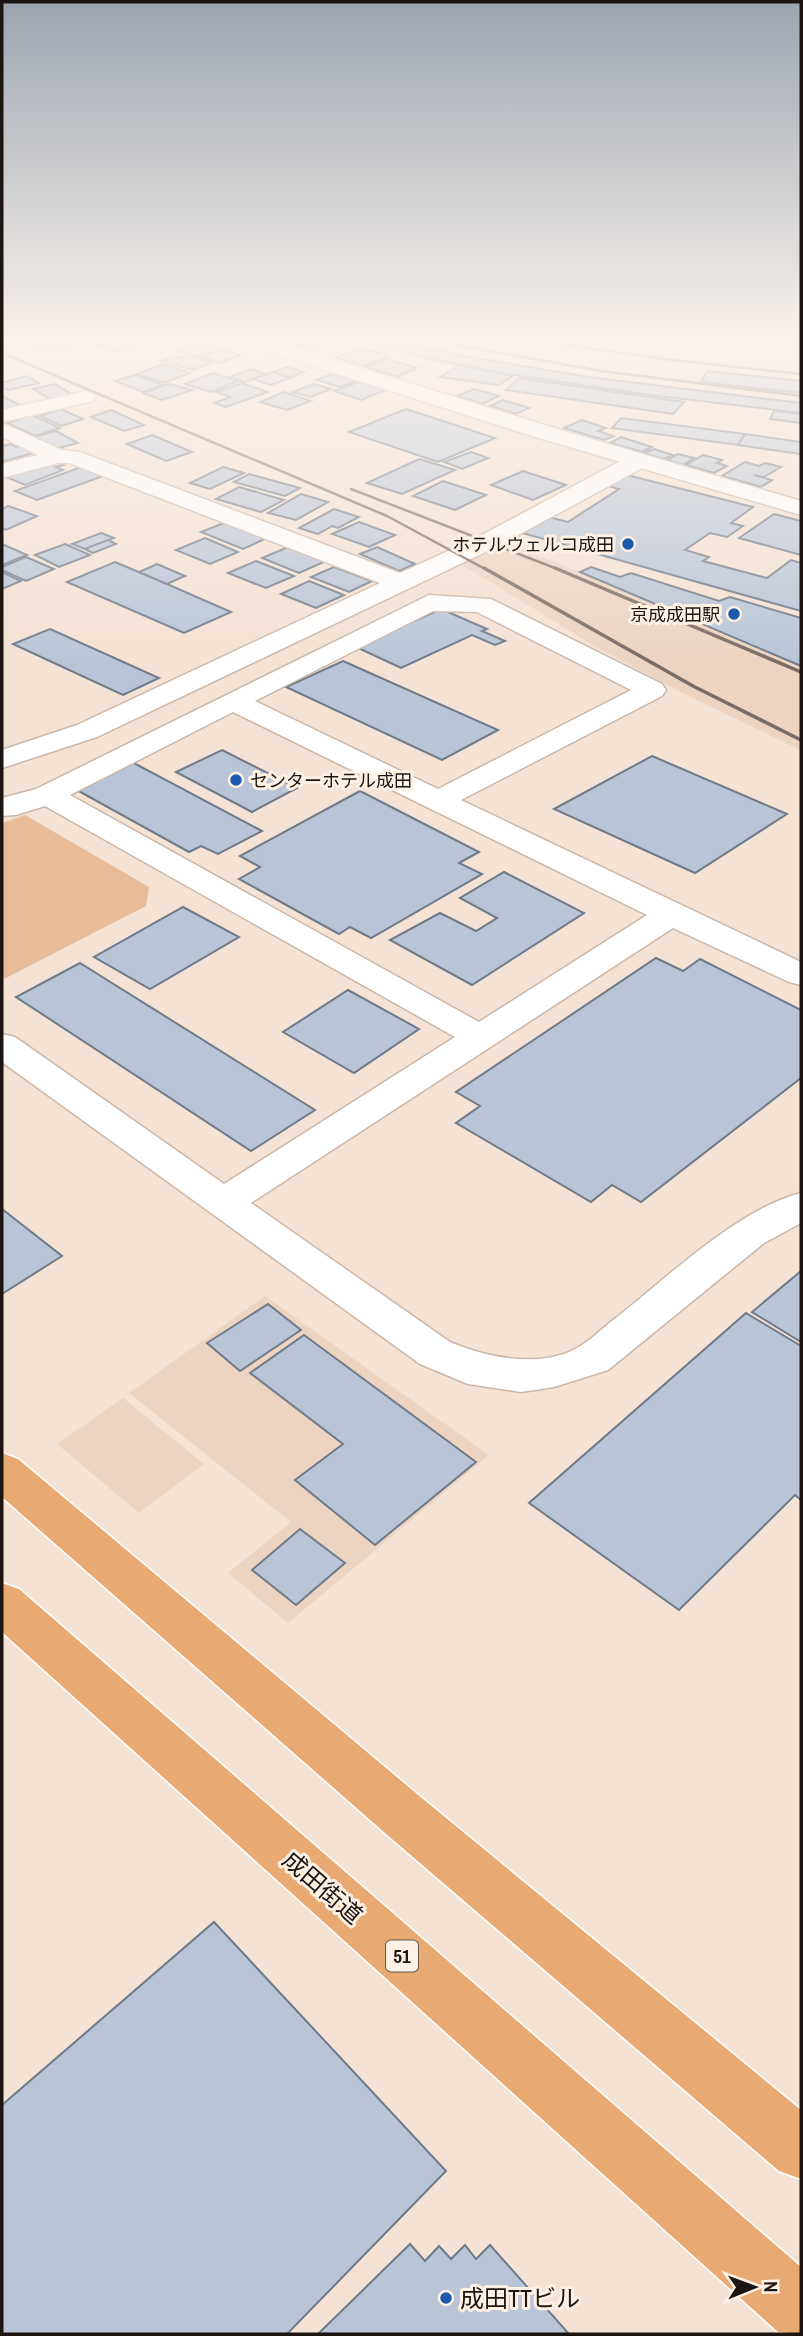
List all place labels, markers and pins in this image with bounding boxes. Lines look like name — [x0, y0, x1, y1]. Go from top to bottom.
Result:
place label: ホテルウェルコ成田 — [452, 532, 614, 557]
marker: ホテルウェルコ成田 — [620, 536, 636, 552]
place label: 京成成田駅 — [630, 602, 720, 627]
marker: 京成成田駅 — [726, 606, 742, 622]
place label: センターホテル成田 — [250, 768, 412, 793]
marker: センターホテル成田 — [228, 772, 244, 788]
place label: 成田TTビル — [460, 2282, 580, 2314]
marker: 成田TTビル — [438, 2290, 454, 2306]

